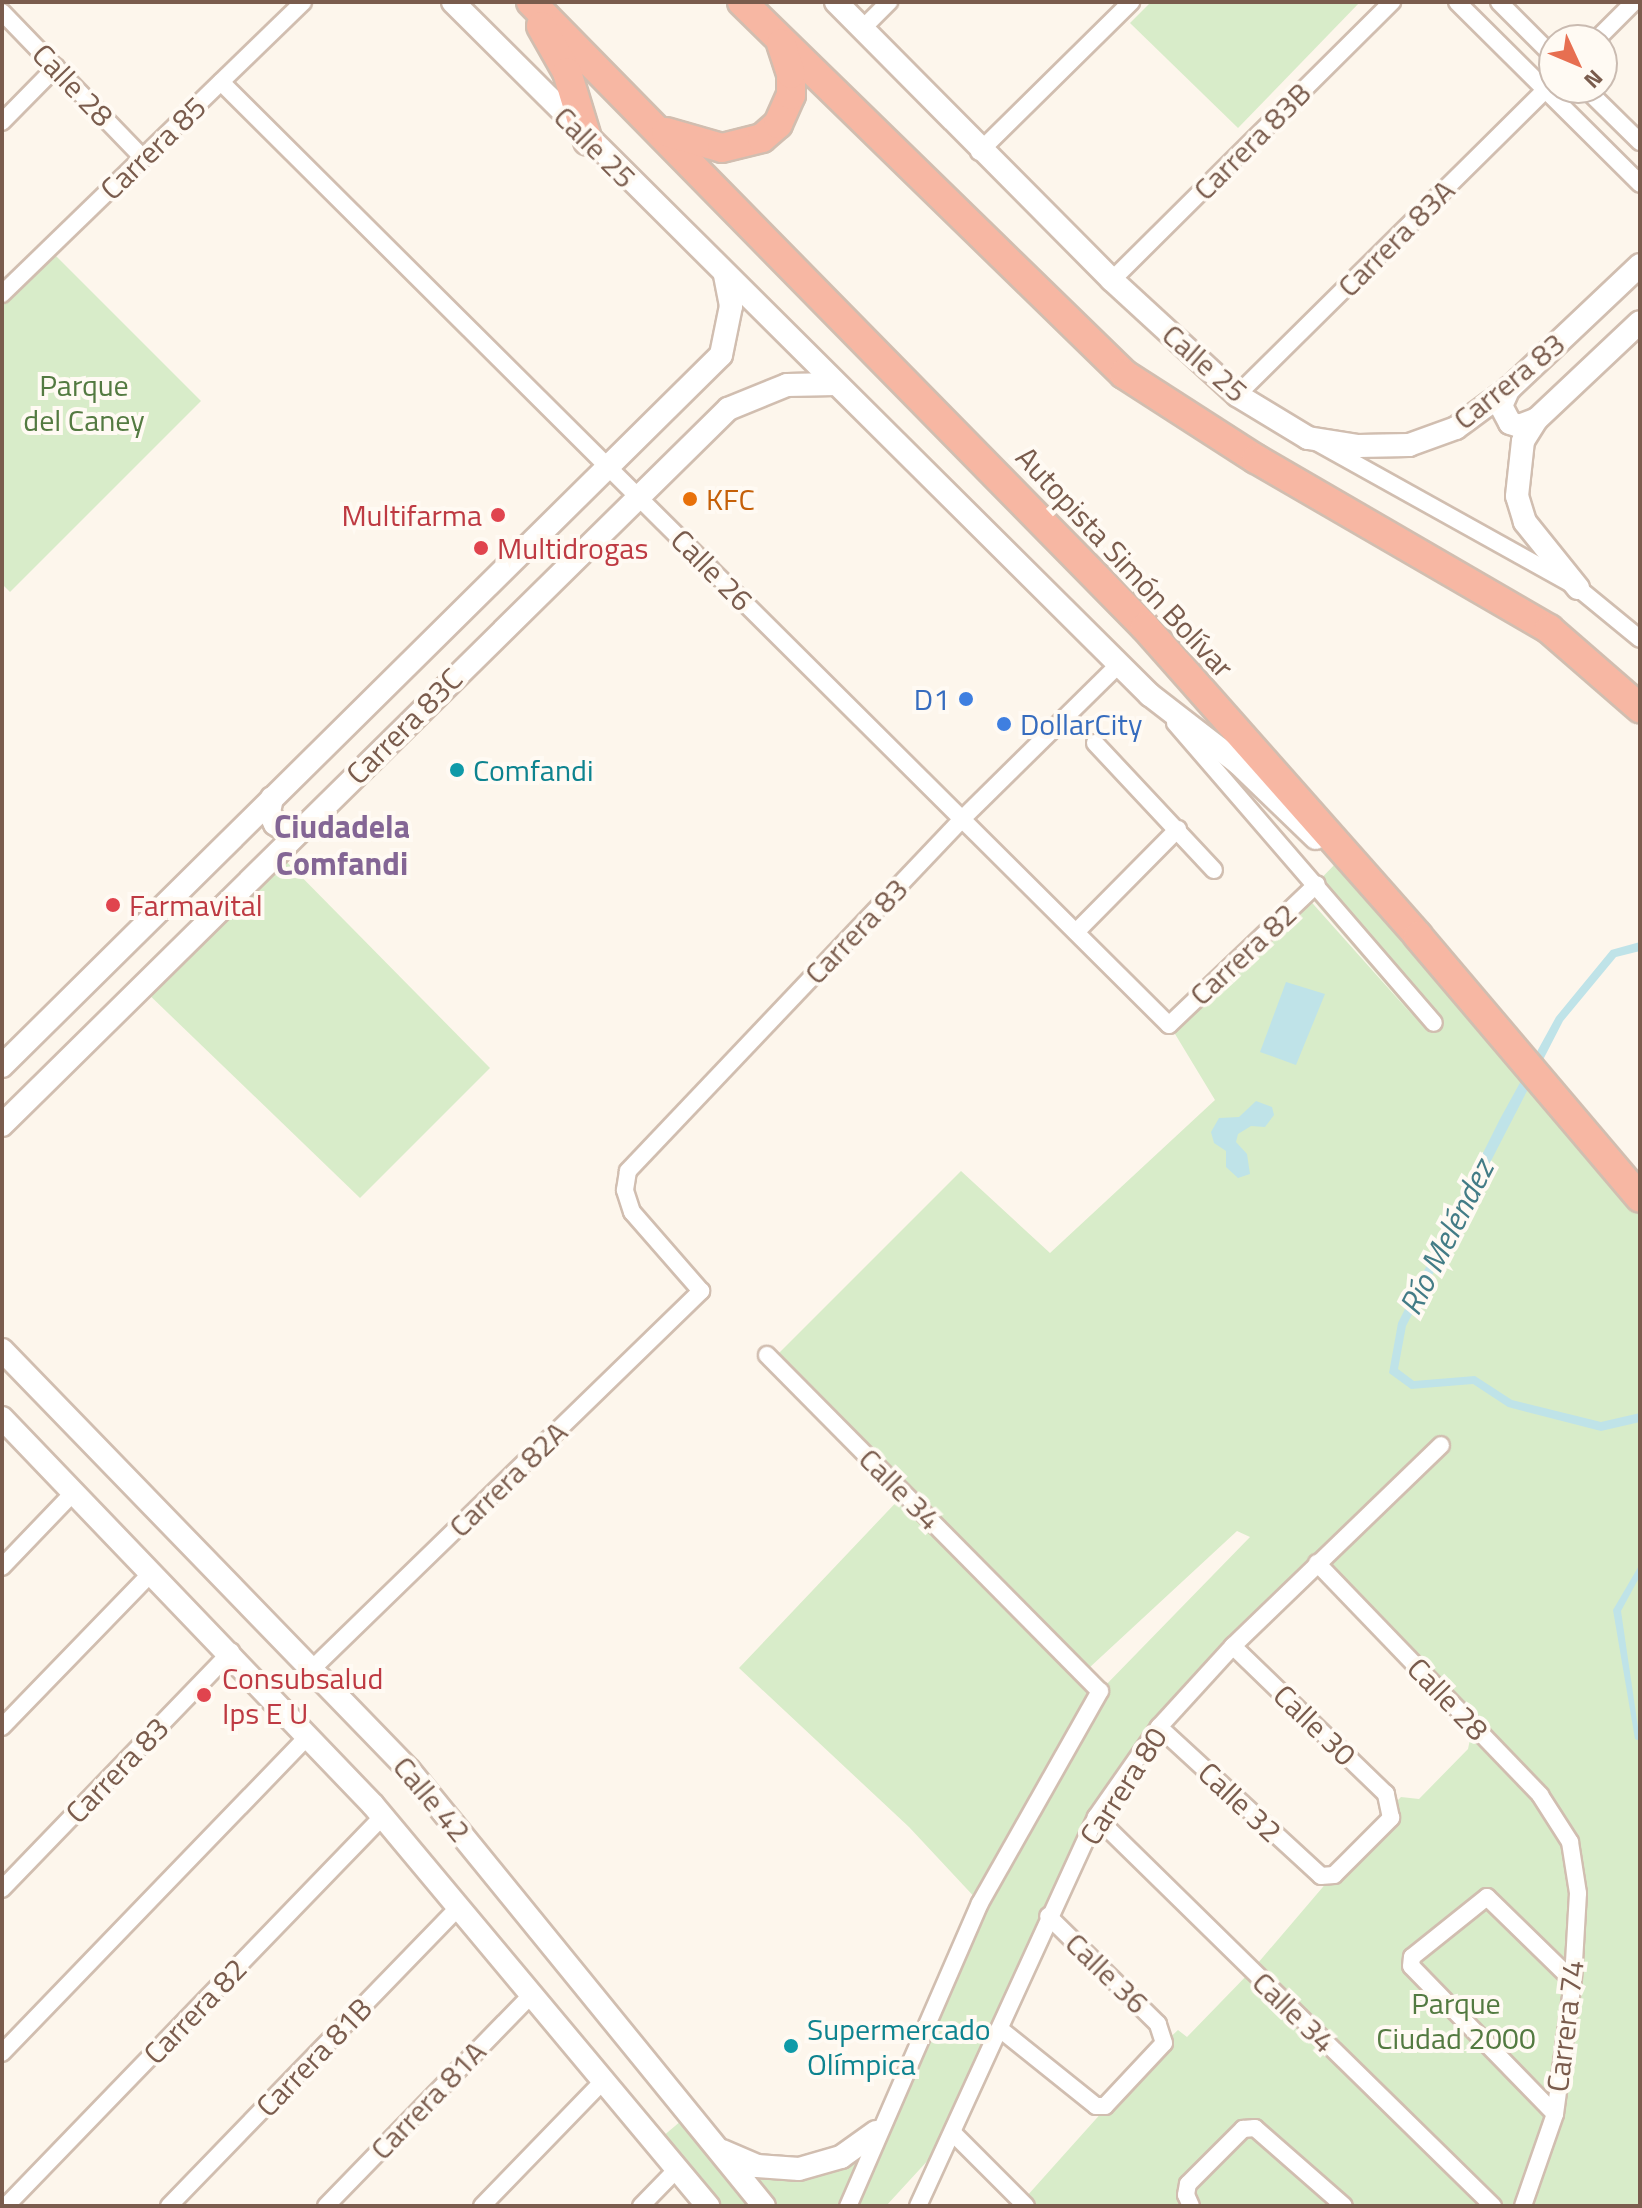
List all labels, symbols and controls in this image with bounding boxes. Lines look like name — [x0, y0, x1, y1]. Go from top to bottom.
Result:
north arrow — [1538, 24, 1618, 104]
street label: Calle 28 — [25, 36, 121, 134]
text: N — [1576, 62, 1611, 97]
street label: Carrera 83B — [1186, 75, 1318, 207]
street label: Carrera 85 — [93, 89, 213, 207]
street label: Calle 25 — [547, 99, 643, 195]
street label: Carrera 83A — [1330, 172, 1462, 304]
street label: Calle 25 — [1155, 316, 1255, 410]
street label: Carrera 83 — [1446, 325, 1572, 437]
park label: Parque del Caney — [23, 367, 145, 438]
street label: Autopista Simón Bolívar — [1009, 439, 1241, 685]
place label: KFC — [706, 481, 755, 517]
marker: KFC — [681, 490, 699, 508]
place label: Multifarma — [341, 497, 482, 533]
marker: Multifarma — [489, 506, 507, 524]
street label: Calle 26 — [664, 522, 760, 618]
place label: Multidrogas — [497, 530, 648, 566]
marker: Multidrogas — [472, 539, 490, 557]
street label: Carrera 83C — [339, 661, 469, 791]
place label: D1 — [914, 681, 950, 717]
marker: D1 — [957, 690, 975, 708]
place label: DollarCity — [1020, 706, 1142, 742]
marker: DollarCity — [995, 715, 1013, 733]
place label: Comfandi — [473, 752, 593, 788]
marker: Comfandi — [448, 761, 466, 779]
district label: Ciudadela Comfandi — [274, 808, 410, 883]
street label: Carrera 83 — [797, 871, 915, 991]
place label: Farmavital — [129, 887, 263, 923]
marker: Farmavital — [104, 896, 122, 914]
street label: Carrera 82 — [1182, 896, 1304, 1012]
water label: Río Meléndez — [1391, 1153, 1501, 1321]
street label: Carrera 82A — [441, 1414, 575, 1544]
street label: Calle 34 — [852, 1441, 948, 1537]
street label: Calle 28 — [1400, 1650, 1496, 1748]
place label: Consubsalud Ips E U — [222, 1660, 383, 1730]
street label: Calle 30 — [1266, 1677, 1364, 1773]
marker: Consubsalud Ips E U — [193, 1684, 215, 1706]
street label: Carrera 83 — [58, 1710, 176, 1830]
street label: Carrera 80 — [1072, 1721, 1174, 1851]
street label: Calle 42 — [386, 1749, 478, 1849]
street label: Calle 32 — [1191, 1755, 1289, 1849]
street label: Calle 36 — [1058, 1925, 1156, 2021]
street label: Carrera 82 — [136, 1951, 254, 2071]
street label: Carrera 74 — [1539, 1958, 1591, 2094]
street label: Calle 34 — [1245, 1964, 1343, 2060]
park label: Parque Ciudad 2000 — [1376, 1985, 1536, 2056]
street label: Carrera 81B — [249, 1990, 379, 2124]
place label: Supermercado Olímpica — [807, 2011, 991, 2082]
street label: Carrera 81A — [363, 2033, 493, 2167]
marker: Supermercado Olímpica — [782, 2037, 800, 2055]

